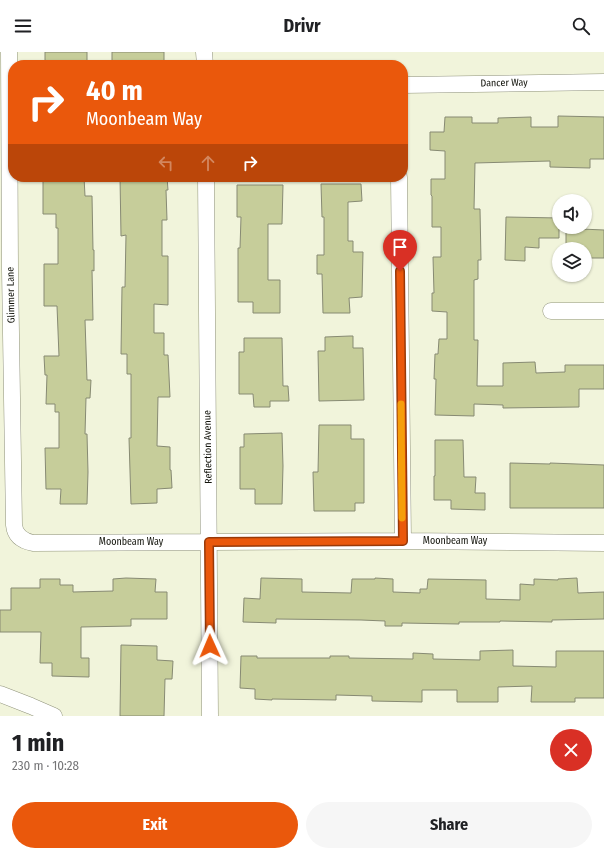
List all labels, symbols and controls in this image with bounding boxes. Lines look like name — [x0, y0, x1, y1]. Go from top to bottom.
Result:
icon: menu — [12, 15, 34, 37]
text: Drivr — [283, 15, 321, 37]
icon: search — [570, 15, 592, 37]
text: 40 m — [86, 74, 143, 107]
icon: right — [20, 76, 72, 128]
street label: Dancer Way — [480, 77, 528, 89]
text: Moonbeam Way — [86, 108, 202, 130]
icon: left — [155, 152, 177, 174]
icon: ahead — [197, 152, 219, 174]
icon: right — [239, 152, 261, 174]
map controls — [552, 194, 592, 282]
button: sound — [552, 194, 592, 234]
pin — [383, 230, 417, 271]
icon: arrive — [389, 236, 411, 258]
button: layers — [552, 242, 592, 282]
street label: Glimmer Lane — [5, 267, 17, 323]
street label: Reflection Avenue — [201, 410, 215, 484]
street label: Moonbeam Way — [423, 535, 488, 547]
street label: Moonbeam Way — [99, 536, 164, 548]
position arrow — [189, 625, 231, 667]
text: 1 min — [12, 729, 64, 757]
button: close — [550, 729, 592, 771]
text: 230 m · 10:28 — [12, 758, 79, 773]
button: Exit — [12, 802, 298, 848]
button: Share — [306, 802, 592, 848]

